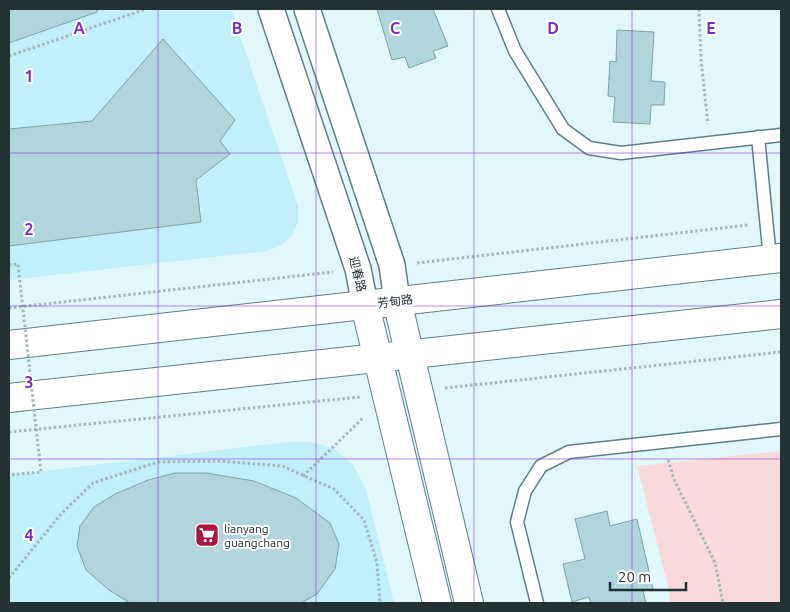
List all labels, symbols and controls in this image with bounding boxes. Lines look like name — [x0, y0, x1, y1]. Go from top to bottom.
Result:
text: A — [73, 19, 85, 37]
text: B — [232, 19, 242, 37]
text: C — [390, 19, 400, 37]
text: D — [547, 19, 559, 37]
text: E — [706, 19, 716, 37]
text: 1 — [24, 67, 34, 85]
text: 2 — [24, 220, 34, 238]
street label: 迎春路 — [347, 255, 369, 293]
street label: 芳甸路 — [376, 292, 414, 310]
text: 3 — [24, 373, 34, 391]
supermarket icon: lianyang guangchang — [194, 522, 220, 548]
place label: lianyang guangchang — [224, 522, 290, 549]
text: 4 — [24, 526, 34, 544]
scale bar — [610, 560, 686, 592]
text: 20 m — [618, 568, 651, 585]

